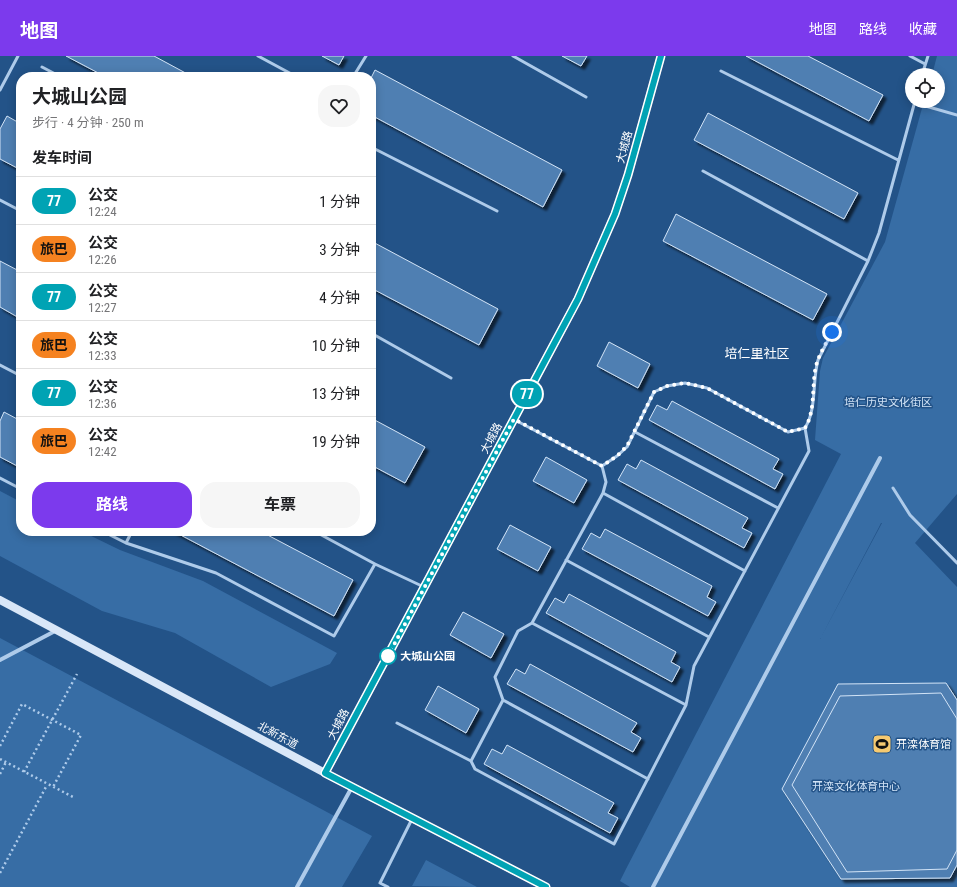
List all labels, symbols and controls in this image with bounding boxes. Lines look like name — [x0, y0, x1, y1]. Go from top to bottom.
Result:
text: 地图 — [20, 19, 58, 42]
text: 地图 — [809, 21, 837, 37]
text: 路线 — [859, 21, 887, 37]
text: 收藏 — [909, 21, 937, 37]
map controls — [905, 68, 945, 108]
button: locate — [905, 68, 945, 108]
text: 大城山公园 — [32, 85, 127, 108]
button: heart — [318, 85, 360, 127]
text: 步行 · 4 分钟 · 250 m — [32, 115, 144, 130]
street label: 大城路 — [614, 130, 635, 165]
text: 发车时间 — [32, 149, 92, 167]
text: 公交 — [88, 186, 118, 204]
text: 77 — [47, 193, 61, 209]
text: 1 分钟 — [319, 193, 360, 211]
text: 12:24 — [88, 204, 117, 219]
text: 公交 — [88, 234, 118, 252]
text: 旅巴 — [40, 241, 68, 257]
text: 3 分钟 — [319, 241, 360, 259]
text: 12:26 — [88, 252, 117, 267]
text: 公交 — [88, 282, 118, 300]
text: 77 — [47, 289, 61, 305]
text: 4 分钟 — [319, 289, 360, 307]
text: 12:27 — [88, 300, 117, 315]
your location — [822, 322, 842, 342]
text: 公交 — [88, 330, 118, 348]
text: 旅巴 — [40, 337, 68, 353]
text: 10 分钟 — [312, 337, 360, 355]
district label: 培仁里社区 — [724, 346, 790, 361]
text: 12:33 — [88, 348, 117, 363]
text: 公交 — [88, 378, 118, 396]
line badge: 77 — [509, 381, 545, 407]
text: 77 — [47, 385, 61, 401]
text: 13 分钟 — [312, 385, 360, 403]
text: 77 — [520, 386, 534, 402]
text: 12:36 — [88, 396, 117, 411]
park label: 培仁历史文化街区 — [844, 396, 932, 409]
street label: 大城路 — [478, 421, 505, 456]
text: 公交 — [88, 426, 118, 444]
text: 旅巴 — [40, 433, 68, 449]
text: 19 分钟 — [312, 433, 360, 451]
text: 12:42 — [88, 444, 117, 459]
button: 路线 — [32, 482, 192, 528]
button: 车票 — [200, 482, 360, 528]
marker: 大城山公园 — [379, 647, 397, 665]
place label: 大城山公园 — [400, 650, 455, 663]
street label: 大城路 — [325, 707, 352, 742]
street label: 北新东道 — [255, 719, 300, 752]
sports icon: 开滦体育馆 — [871, 733, 893, 755]
place label: 开滦体育馆 — [896, 738, 951, 751]
park label: 开滦文化体育中心 — [812, 780, 900, 793]

